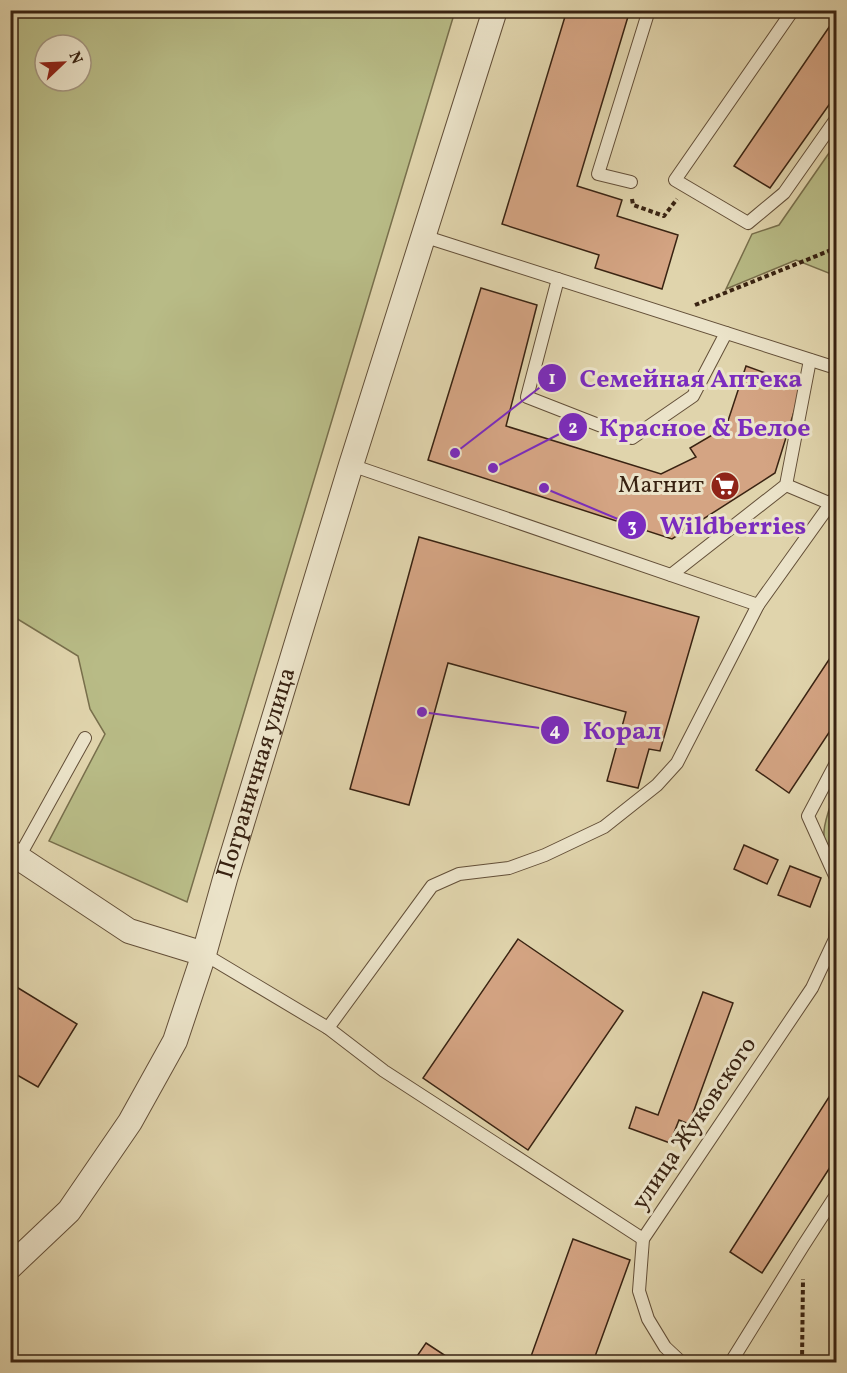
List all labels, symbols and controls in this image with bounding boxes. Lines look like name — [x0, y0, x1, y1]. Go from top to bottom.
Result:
north arrow — [33, 33, 93, 93]
text: N — [63, 48, 88, 68]
callout: Семейная Аптека — [537, 356, 814, 400]
text: Семейная Аптека — [580, 362, 802, 398]
text: 1 — [548, 367, 556, 392]
callout: Красное & Белое — [558, 405, 823, 449]
text: Красное & Белое — [599, 411, 811, 447]
text: 2 — [568, 416, 578, 441]
place label: Магнит — [618, 469, 704, 503]
supermarket icon: Магнит — [709, 470, 741, 502]
callout: Wildberries — [617, 503, 818, 547]
text: Wildberries — [660, 509, 806, 545]
text: 3 — [627, 515, 637, 540]
street label: Пограничная улица — [209, 664, 305, 883]
callout: Корал — [540, 708, 673, 752]
text: Корал — [583, 714, 661, 750]
text: 4 — [550, 719, 561, 744]
street label: улица Жуковского — [624, 1031, 766, 1217]

